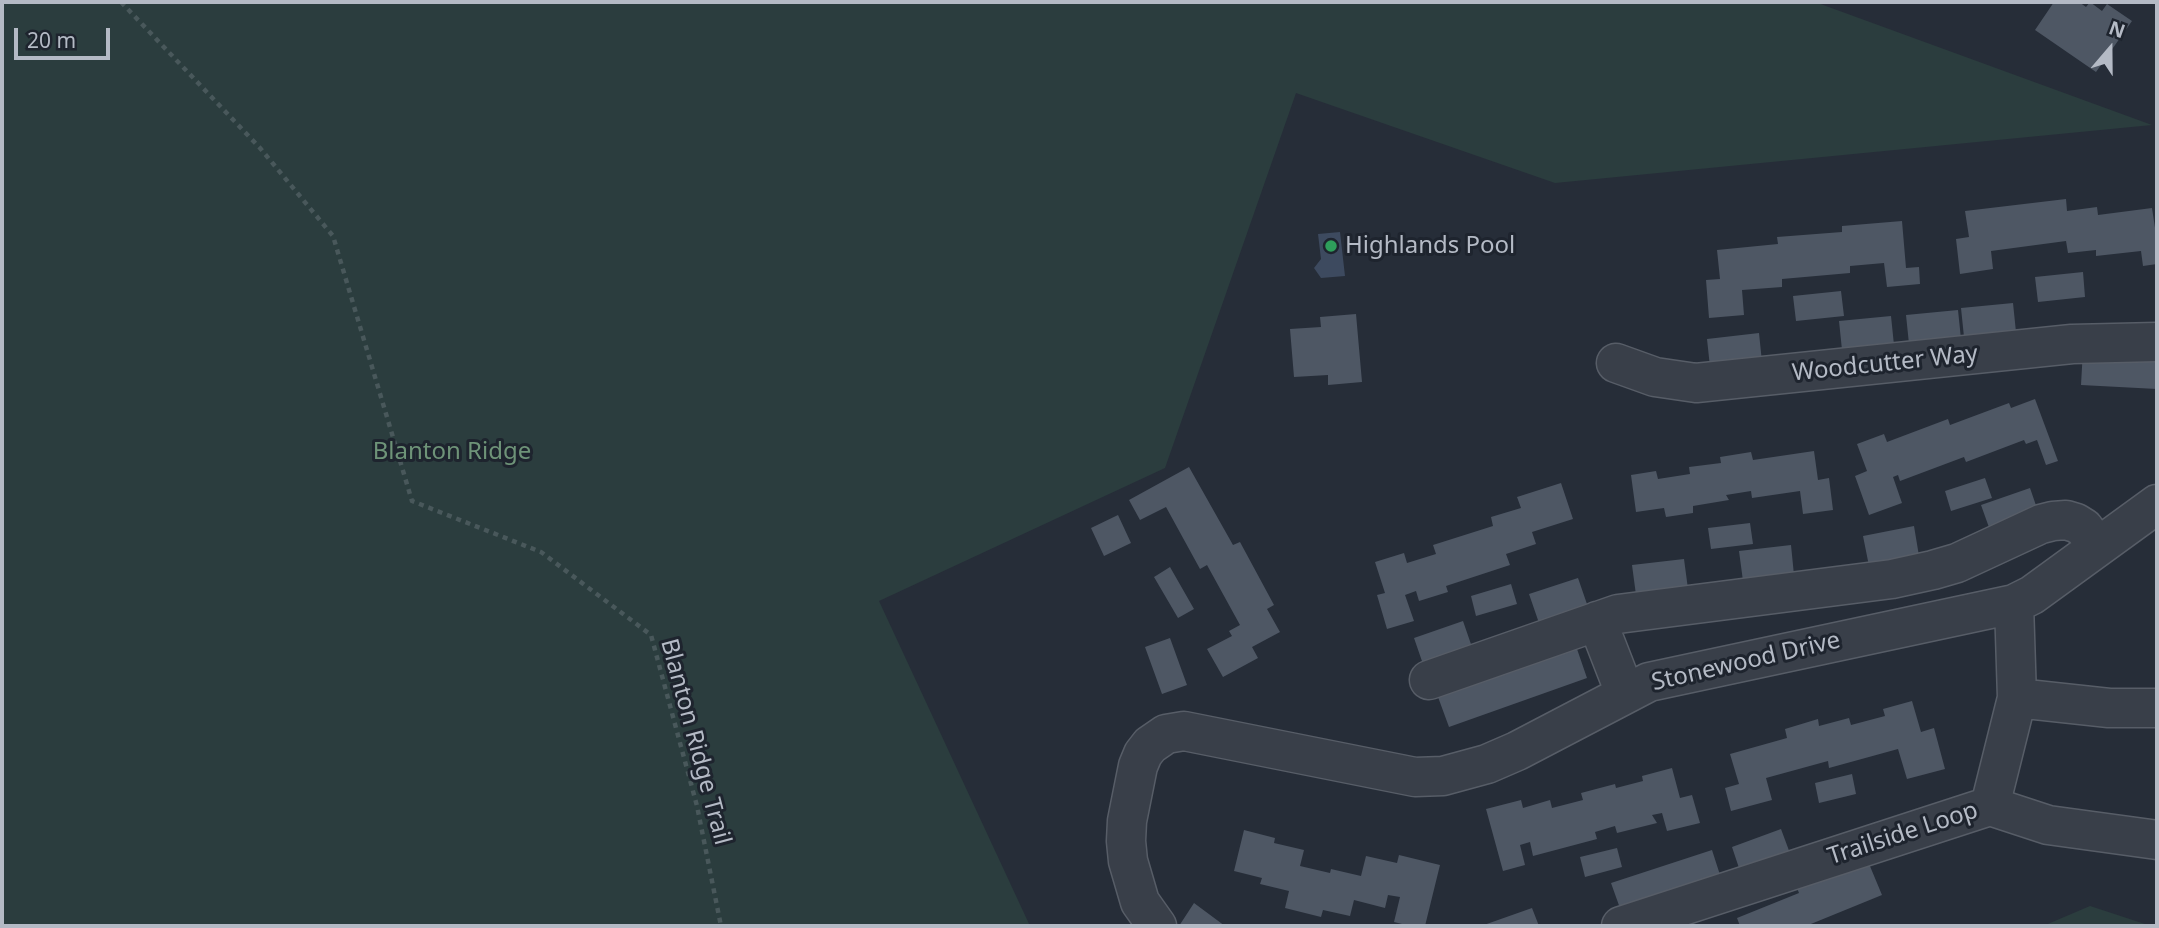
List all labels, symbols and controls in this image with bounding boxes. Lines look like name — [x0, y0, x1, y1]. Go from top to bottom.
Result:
scale bar — [18, 14, 114, 58]
north arrow — [2075, 14, 2145, 84]
text: N — [2105, 14, 2129, 44]
text: 20 m — [27, 26, 76, 54]
place label: Highlands Pool — [1345, 232, 1515, 260]
marker: Highlands Pool — [1323, 238, 1339, 254]
street label: Woodcutter Way — [1791, 340, 1979, 388]
park label: Blanton Ridge — [373, 438, 531, 466]
street label: Stonewood Drive — [1649, 626, 1843, 698]
street label: Blanton Ridge Trail — [654, 636, 736, 848]
street label: Trailside Loop — [1824, 796, 1982, 872]

